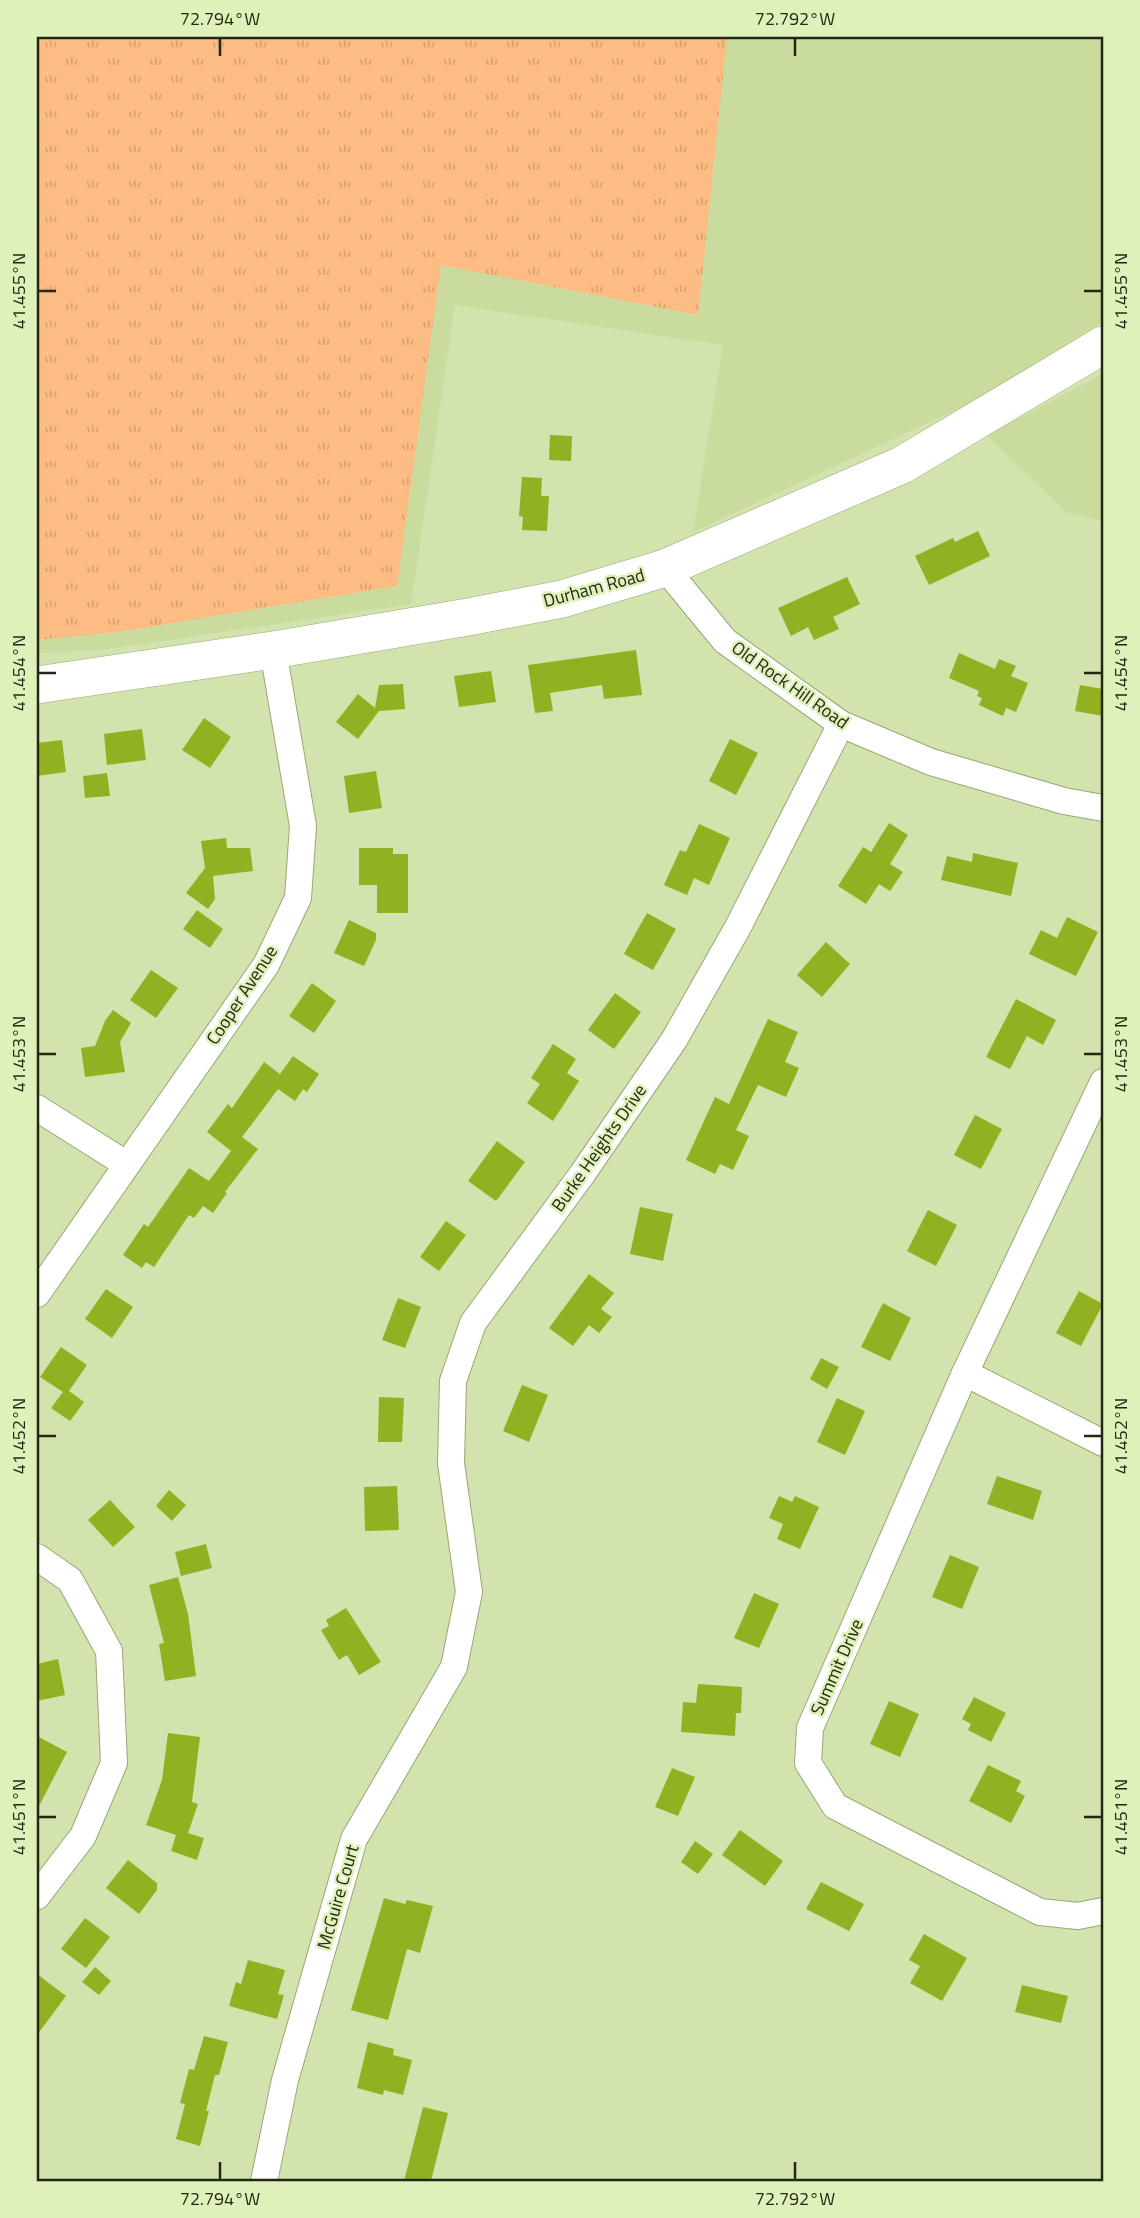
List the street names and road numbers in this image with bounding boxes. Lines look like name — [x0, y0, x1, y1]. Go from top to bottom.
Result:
street label: Durham Road — [540, 561, 648, 614]
street label: Old Rock Hill Road — [726, 634, 854, 735]
street label: Cooper Avenue — [199, 940, 284, 1050]
street label: Burke Heights Drive — [544, 1078, 653, 1217]
street label: Summit Drive — [803, 1614, 870, 1719]
street label: McGuire Court — [310, 1841, 366, 1952]

